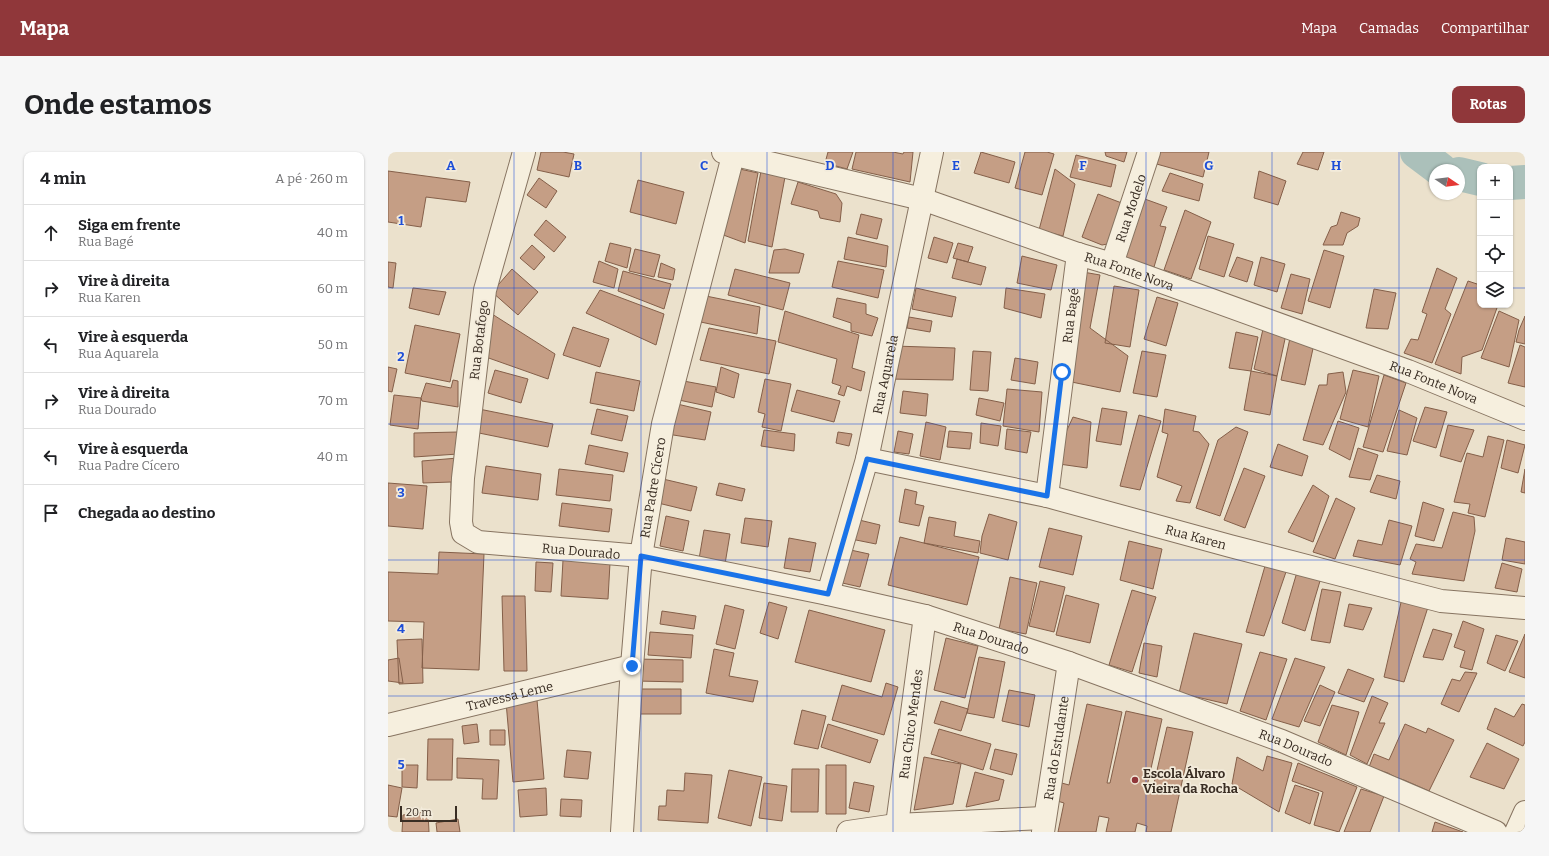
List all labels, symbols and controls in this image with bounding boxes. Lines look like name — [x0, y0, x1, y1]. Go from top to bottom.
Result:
text: Mapa — [20, 17, 69, 40]
text: Mapa — [1301, 20, 1337, 37]
text: Camadas — [1359, 20, 1419, 37]
text: Compartilhar — [1441, 20, 1529, 37]
button: Rotas — [1452, 86, 1525, 123]
text: Onde estamos — [24, 88, 212, 121]
text: A — [446, 158, 456, 173]
text: B — [574, 158, 582, 173]
text: C — [700, 158, 708, 173]
text: D — [825, 158, 835, 173]
text: E — [952, 158, 960, 173]
text: F — [1079, 158, 1087, 173]
text: G — [1204, 158, 1214, 173]
text: H — [1331, 158, 1341, 173]
north arrow — [1429, 164, 1465, 200]
map controls — [1477, 164, 1513, 308]
button: + — [1477, 164, 1513, 200]
text: 4 min — [40, 168, 86, 189]
text: A pé · 260 m — [275, 171, 348, 186]
street label: Rua Modelo — [1112, 172, 1149, 244]
button: − — [1477, 200, 1513, 236]
text: 1 — [398, 213, 404, 228]
text: Siga em frente — [78, 216, 181, 234]
icon: ahead — [40, 222, 62, 244]
text: 40 m — [317, 225, 348, 240]
text: Rua Bagé — [78, 234, 134, 249]
button: locate — [1477, 236, 1513, 272]
street label: Rua Fonte Nova — [1083, 249, 1176, 293]
text: Vire à direita — [78, 272, 170, 290]
button: layers — [1477, 272, 1513, 308]
icon: right — [40, 278, 62, 300]
text: 60 m — [317, 281, 348, 296]
street label: Rua Bagé — [1059, 287, 1081, 344]
text: Rua Karen — [78, 290, 141, 305]
street label: Rua Botafogo — [467, 299, 491, 381]
text: Vire à esquerda — [78, 328, 188, 346]
street label: Rua Aquarela — [869, 333, 901, 416]
icon: left — [40, 334, 62, 356]
text: 50 m — [318, 337, 348, 352]
text: Rua Aquarela — [78, 346, 159, 361]
text: 2 — [397, 349, 405, 364]
street label: Rua Fonte Nova — [1388, 357, 1480, 406]
route start — [1053, 363, 1071, 381]
text: Vire à direita — [78, 384, 170, 402]
icon: right — [40, 390, 62, 412]
text: 70 m — [318, 393, 348, 408]
text: Rua Dourado — [78, 402, 157, 417]
street label: Rua Padre Cícero — [637, 436, 668, 539]
text: Vire à esquerda — [78, 440, 188, 458]
icon: left — [40, 446, 62, 468]
text: 40 m — [317, 449, 348, 464]
text: Rua Padre Cícero — [78, 458, 180, 473]
text: 3 — [397, 485, 405, 500]
icon: arrive — [40, 502, 62, 524]
text: Chegada ao destino — [78, 504, 215, 522]
street label: Rua Karen — [1164, 521, 1229, 552]
street label: Rua Dourado — [541, 540, 621, 562]
street label: Rua Dourado — [952, 618, 1031, 657]
text: 4 — [397, 621, 405, 636]
route end — [623, 657, 641, 675]
street label: Rua Chico Mendes — [896, 668, 925, 780]
street label: Travessa Leme — [464, 678, 555, 713]
street label: Rua do Estudante — [1041, 695, 1071, 801]
street label: Rua Dourado — [1257, 726, 1335, 769]
text: 5 — [397, 757, 405, 772]
place label: Escola Álvaro Vieira da Rocha — [1143, 765, 1239, 796]
marker: Escola Álvaro Vieira da Rocha — [1130, 775, 1140, 785]
scale bar — [400, 804, 457, 823]
text: 20 m — [406, 806, 432, 819]

